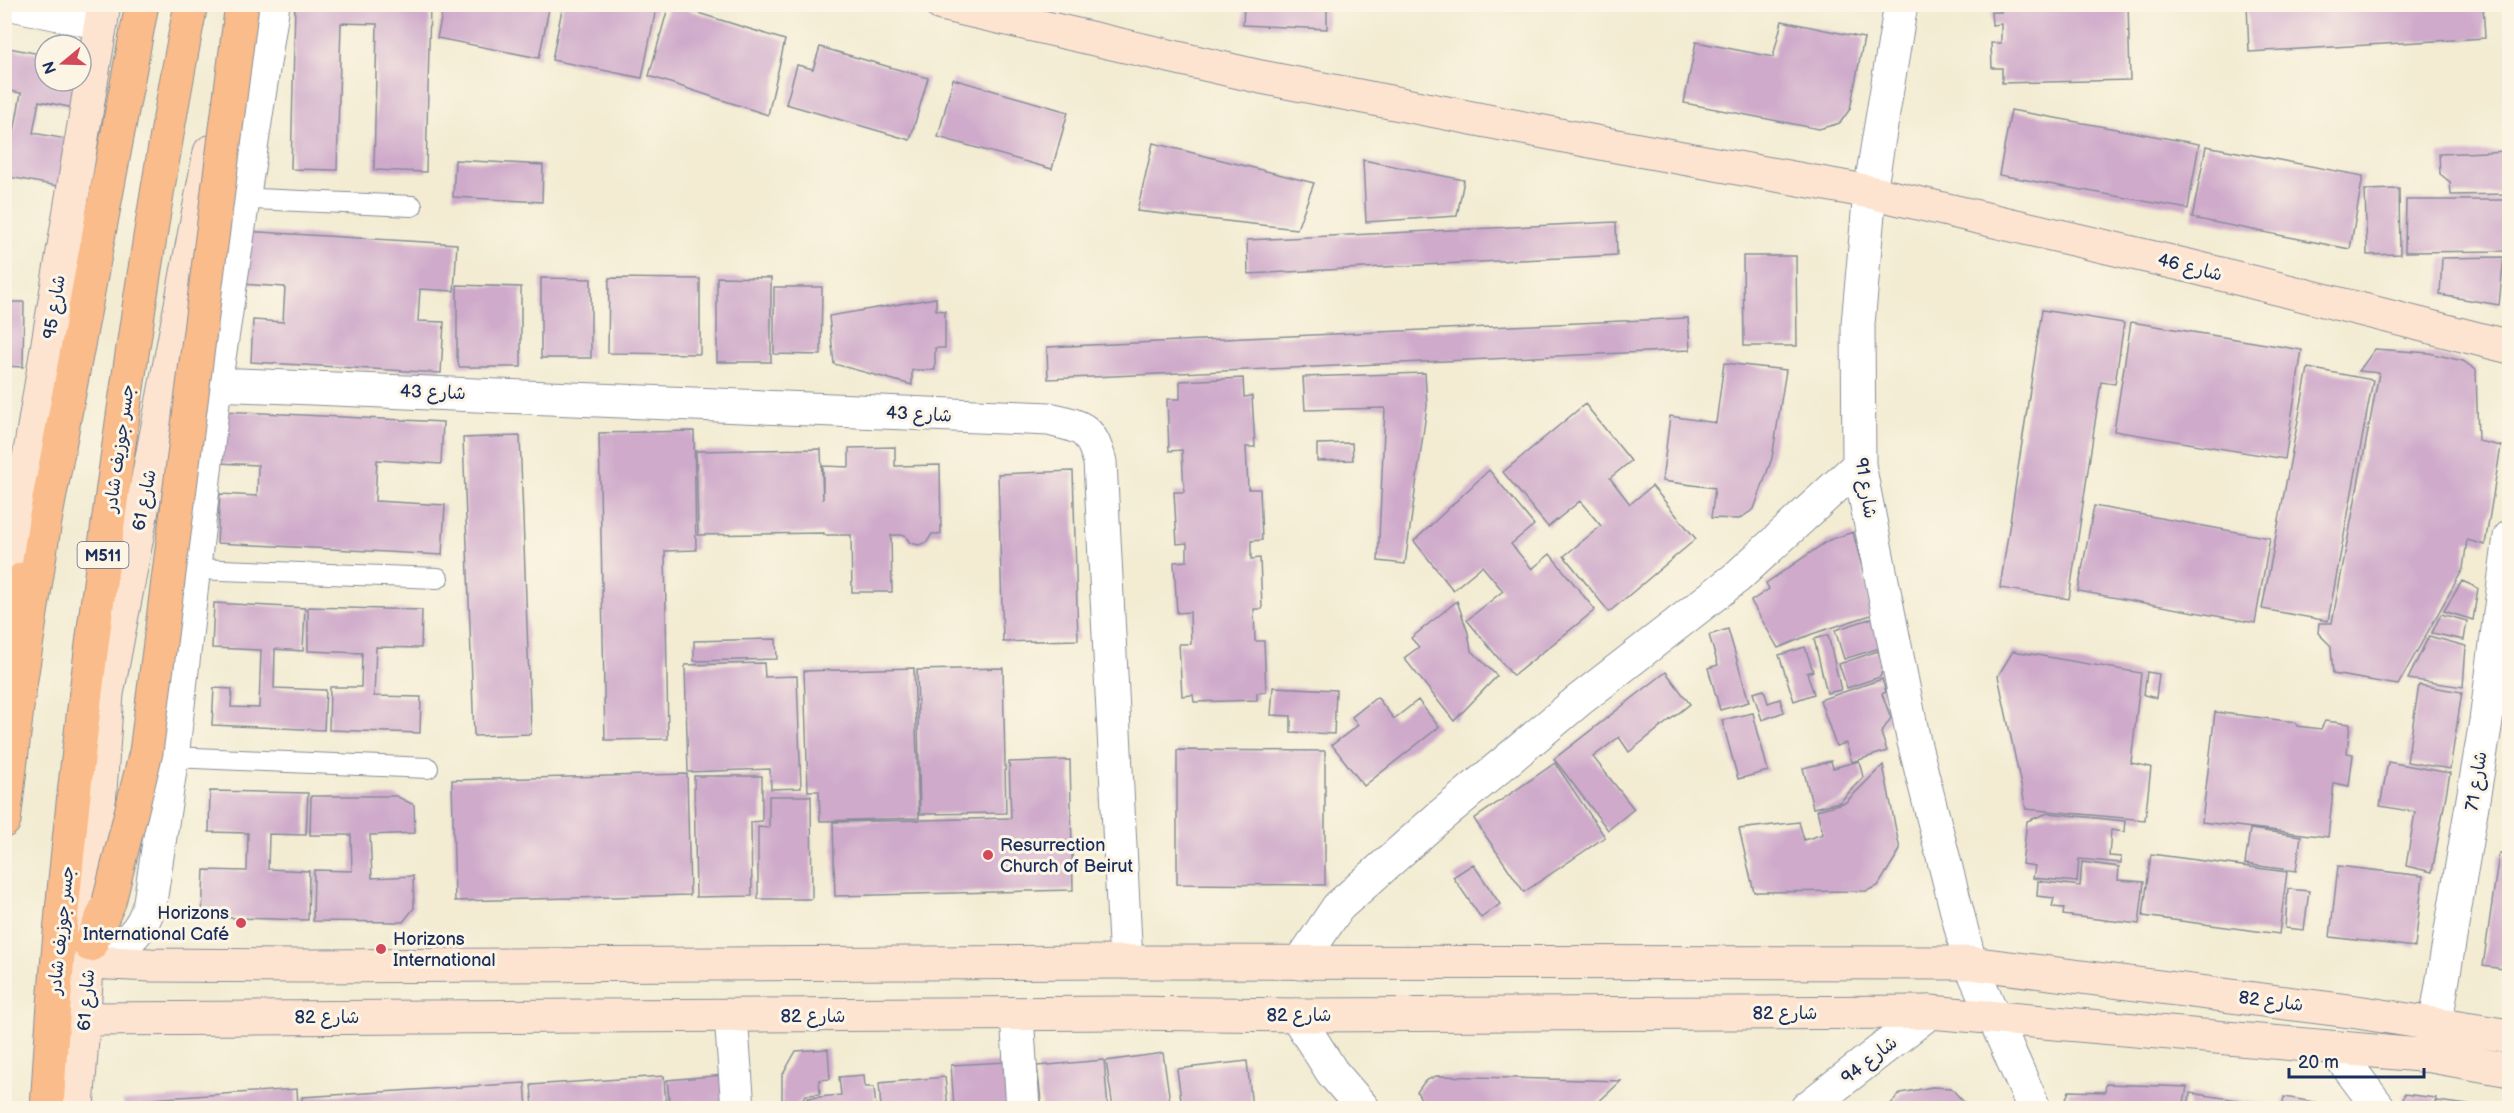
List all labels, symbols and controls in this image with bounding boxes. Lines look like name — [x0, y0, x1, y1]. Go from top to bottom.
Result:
north arrow — [33, 33, 93, 93]
text: N — [39, 59, 61, 76]
street label: شارع 46 — [2155, 249, 2224, 287]
street label: شارع 95 — [39, 274, 71, 341]
street label: شارع 43 — [400, 381, 466, 405]
street label: جسر جوزيف شادر — [100, 383, 139, 515]
street label: شارع 43 — [885, 402, 952, 428]
street label: شارع 91 — [1849, 456, 1881, 520]
street label: شارع 61 — [128, 468, 162, 533]
road number: M511 — [78, 542, 128, 568]
street label: شارع 71 — [2461, 750, 2493, 812]
place label: Resurrection Church of Beirut — [1000, 835, 1134, 877]
marker: Resurrection Church of Beirut — [981, 848, 995, 862]
street label: جسر جوزيف شادر — [44, 865, 79, 997]
place label: Horizons International Café — [83, 903, 229, 945]
marker: Horizons International Café — [234, 916, 248, 930]
place label: Horizons International — [393, 929, 496, 971]
marker: Horizons International — [374, 942, 388, 956]
street label: شارع 61 — [74, 968, 100, 1032]
street label: شارع 82 — [2237, 987, 2304, 1017]
street label: شارع 82 — [1753, 1003, 1817, 1025]
street label: شارع 82 — [1267, 1005, 1331, 1027]
street label: شارع 82 — [781, 1006, 845, 1028]
street label: شارع 82 — [295, 1007, 359, 1029]
street label: شارع 94 — [1837, 1032, 1902, 1090]
scale bar — [2289, 1041, 2424, 1079]
text: 20 m — [2298, 1052, 2339, 1073]

